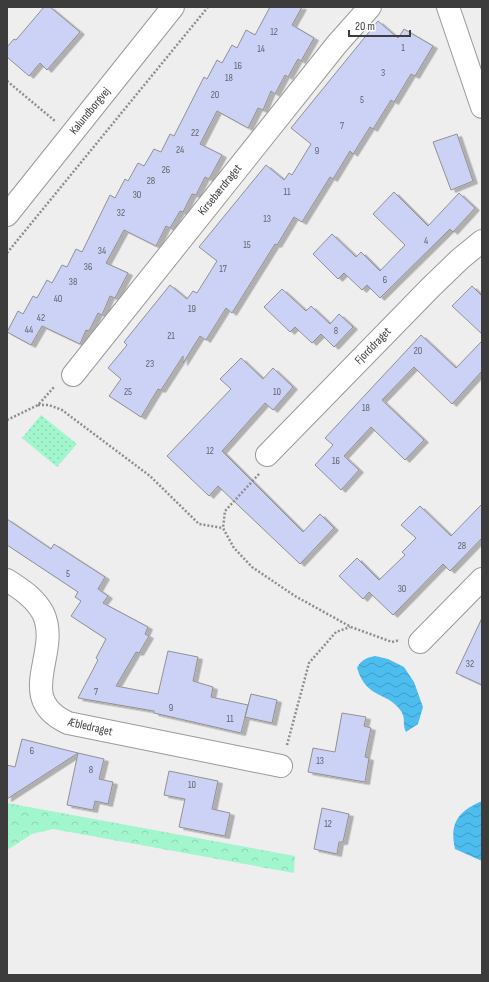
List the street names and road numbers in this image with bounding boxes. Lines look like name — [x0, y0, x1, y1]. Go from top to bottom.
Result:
street label: Kalundborgvej — [66, 84, 114, 138]
street label: Kirsebærdraget — [195, 161, 245, 219]
street label: Fjorddraget — [352, 324, 395, 368]
street label: Æbledraget — [65, 714, 114, 740]

